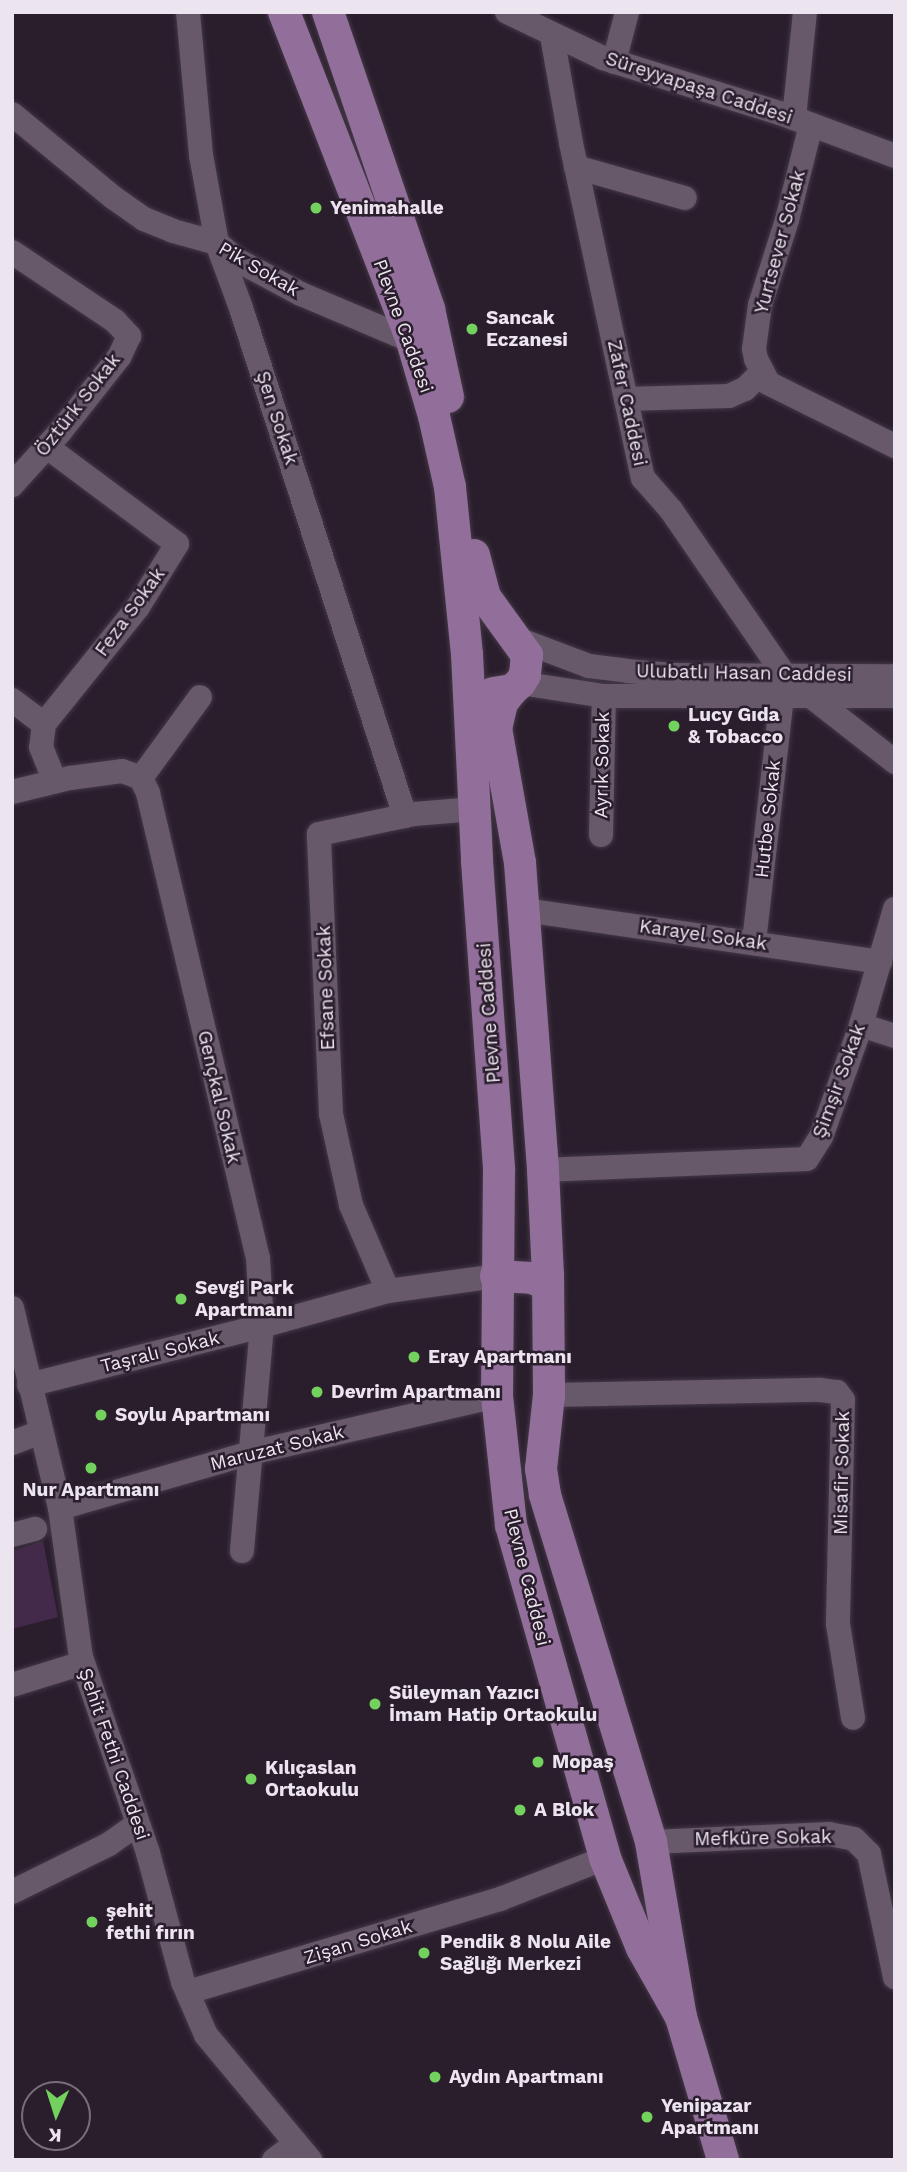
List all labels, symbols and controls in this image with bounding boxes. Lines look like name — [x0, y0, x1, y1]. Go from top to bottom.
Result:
street label: Süreyyapaşa Caddesi — [603, 47, 795, 129]
street label: Yurtsever Sokak — [750, 167, 810, 317]
place label: Yenimahalle — [330, 197, 444, 219]
marker: Yenimahalle — [308, 200, 324, 216]
street label: Pik Sokak — [215, 237, 303, 301]
street label: Plevne Caddesi — [368, 256, 438, 396]
place label: Sancak Eczanesi — [486, 307, 568, 351]
marker: Sancak Eczanesi — [464, 321, 480, 337]
street label: Zafer Caddesi — [602, 338, 652, 468]
street label: Öztürk Sokak — [31, 349, 125, 461]
street label: Şen Sokak — [251, 368, 303, 468]
street label: Feza Sokak — [90, 563, 170, 661]
street label: Ulubatlı Hasan Caddesi — [636, 660, 852, 686]
place label: Lucy Gıda & Tobacco — [688, 704, 783, 748]
street label: Ayrık Sokak — [590, 711, 614, 819]
marker: Lucy Gıda & Tobacco — [666, 718, 682, 734]
street label: Hutbe Sokak — [750, 759, 786, 879]
street label: Karayel Sokak — [637, 915, 769, 955]
street label: Efsane Sokak — [312, 925, 340, 1051]
street label: Plevne Caddesi — [473, 942, 505, 1084]
street label: Şimşir Sokak — [808, 1021, 870, 1141]
street label: Gençkal Sokak — [193, 1028, 245, 1166]
place label: Sevgi Park Apartmanı — [195, 1277, 294, 1321]
marker: Sevgi Park Apartmanı — [173, 1291, 189, 1307]
street label: Taşralı Sokak — [98, 1326, 222, 1378]
place label: Eray Apartmanı — [428, 1346, 573, 1368]
marker: Eray Apartmanı — [406, 1349, 422, 1365]
place label: Devrim Apartmanı — [331, 1381, 501, 1403]
marker: Devrim Apartmanı — [309, 1384, 325, 1400]
place label: Soylu Apartmanı — [115, 1404, 270, 1426]
marker: Soylu Apartmanı — [93, 1407, 109, 1423]
street label: Misafir Sokak — [830, 1411, 854, 1535]
street label: Maruzat Sokak — [208, 1420, 346, 1476]
marker: Nur Apartmanı — [83, 1460, 99, 1476]
place label: Nur Apartmanı — [22, 1479, 160, 1501]
street label: Plevne Caddesi — [499, 1506, 555, 1648]
street label: Şehit Fethi Caddesi — [74, 1665, 154, 1843]
place label: Süleyman Yazıcı İmam Hatip Ortaokulu — [389, 1682, 597, 1726]
marker: Süleyman Yazıcı İmam Hatip Ortaokulu — [367, 1696, 383, 1712]
place label: Mopaş — [552, 1751, 614, 1773]
marker: Mopaş — [530, 1754, 546, 1770]
place label: Kılıçaslan Ortaokulu — [265, 1757, 359, 1801]
marker: Kılıçaslan Ortaokulu — [243, 1771, 259, 1787]
place label: A Blok — [534, 1799, 595, 1821]
marker: A Blok — [512, 1802, 528, 1818]
street label: Mefküre Sokak — [694, 1825, 832, 1851]
place label: şehit fethi fırın — [106, 1900, 195, 1944]
marker: şehit fethi fırın — [84, 1914, 100, 1930]
street label: Zişan Sokak — [301, 1915, 415, 1969]
place label: Pendik 8 Nolu Aile Sağlığı Merkezi — [440, 1931, 612, 1975]
marker: Pendik 8 Nolu Aile Sağlığı Merkezi — [414, 1943, 434, 1963]
place label: Aydın Apartmanı — [449, 2066, 604, 2088]
marker: Aydın Apartmanı — [427, 2069, 443, 2085]
north arrow — [21, 2081, 91, 2151]
place label: Yenipazar Apartmanı — [661, 2095, 759, 2139]
marker: Yenipazar Apartmanı — [639, 2109, 655, 2125]
text: K — [48, 2124, 62, 2147]

